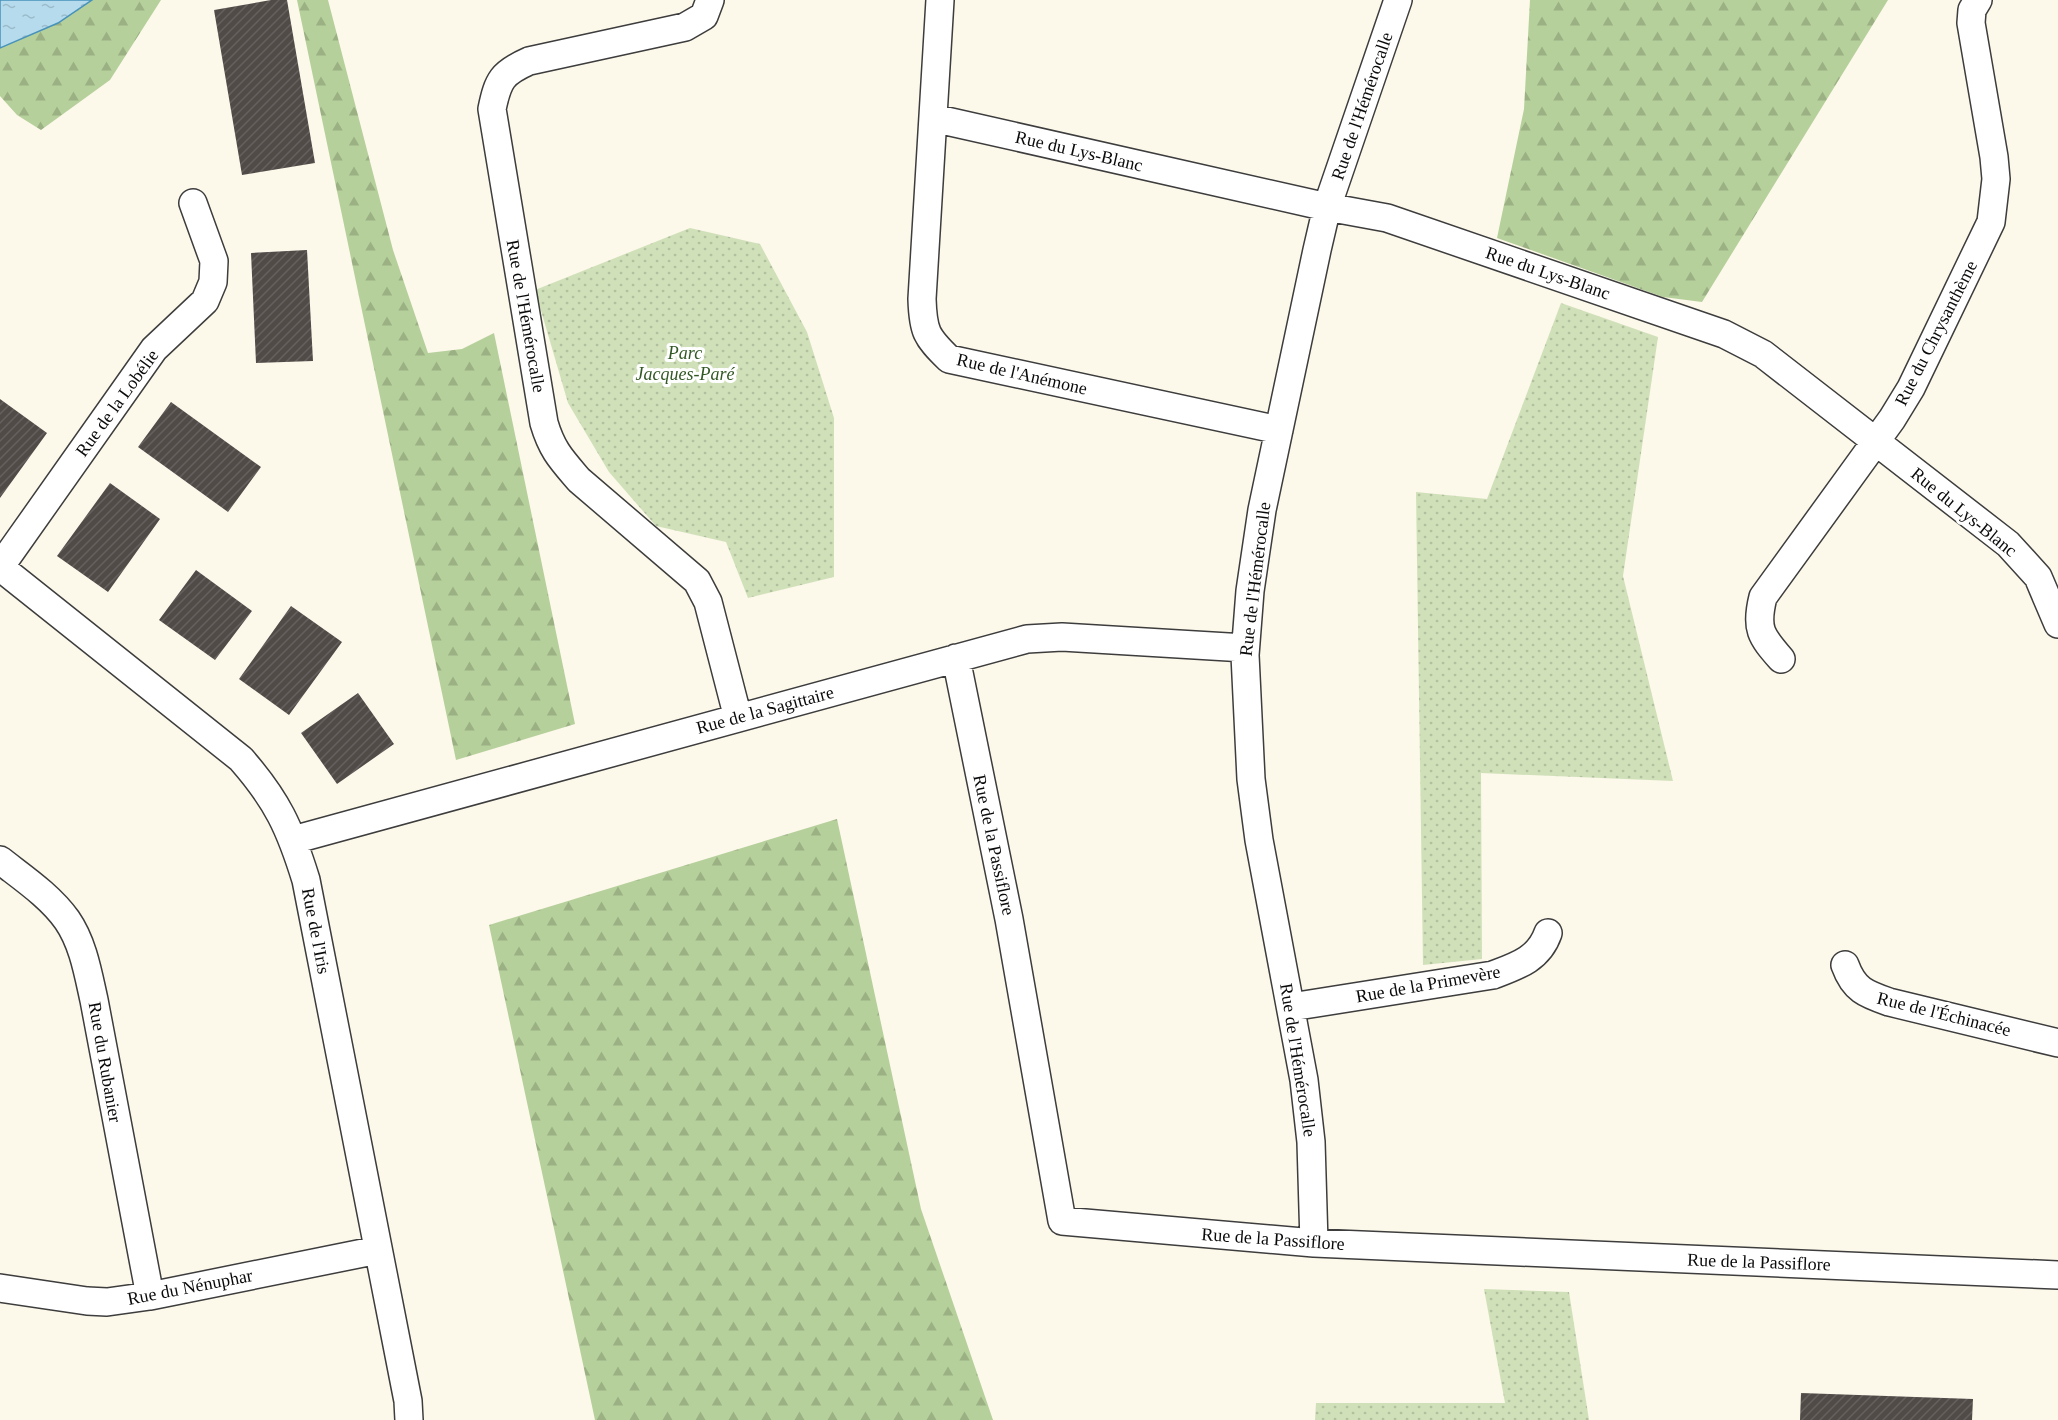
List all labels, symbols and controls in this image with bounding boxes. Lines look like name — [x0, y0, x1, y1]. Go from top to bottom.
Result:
street label: Rue de l'Hémérocalle — [1327, 29, 1397, 183]
street label: Rue du Lys-Blanc — [1013, 127, 1145, 175]
street label: Rue de l'Hémérocalle — [503, 238, 549, 394]
street label: Rue du Lys-Blanc — [1483, 242, 1613, 304]
street label: Rue du Chrysanthème — [1891, 257, 1981, 409]
park label: Parc Jacques-Paré — [636, 343, 735, 384]
street label: Rue de la Lobélie — [71, 346, 163, 460]
street label: Rue de l'Anémone — [955, 349, 1089, 399]
street label: Rue du Lys-Blanc — [1907, 463, 2021, 561]
street label: Rue de l'Hémérocalle — [1236, 501, 1274, 657]
street label: Rue de la Sagittaire — [694, 682, 836, 738]
street label: Rue de la Passiflore — [969, 773, 1019, 917]
street label: Rue de l'Iris — [298, 886, 334, 976]
street label: Rue de la Primevère — [1354, 961, 1502, 1007]
street label: Rue de l'Hémérocalle — [1276, 982, 1320, 1138]
street label: Rue de l'Échinacée — [1875, 987, 2013, 1040]
street label: Rue du Rubanier — [85, 1000, 125, 1124]
street label: Rue de la Passiflore — [1201, 1224, 1345, 1254]
street label: Rue de la Passiflore — [1687, 1250, 1831, 1274]
street label: Rue du Nénuphar — [126, 1265, 254, 1309]

